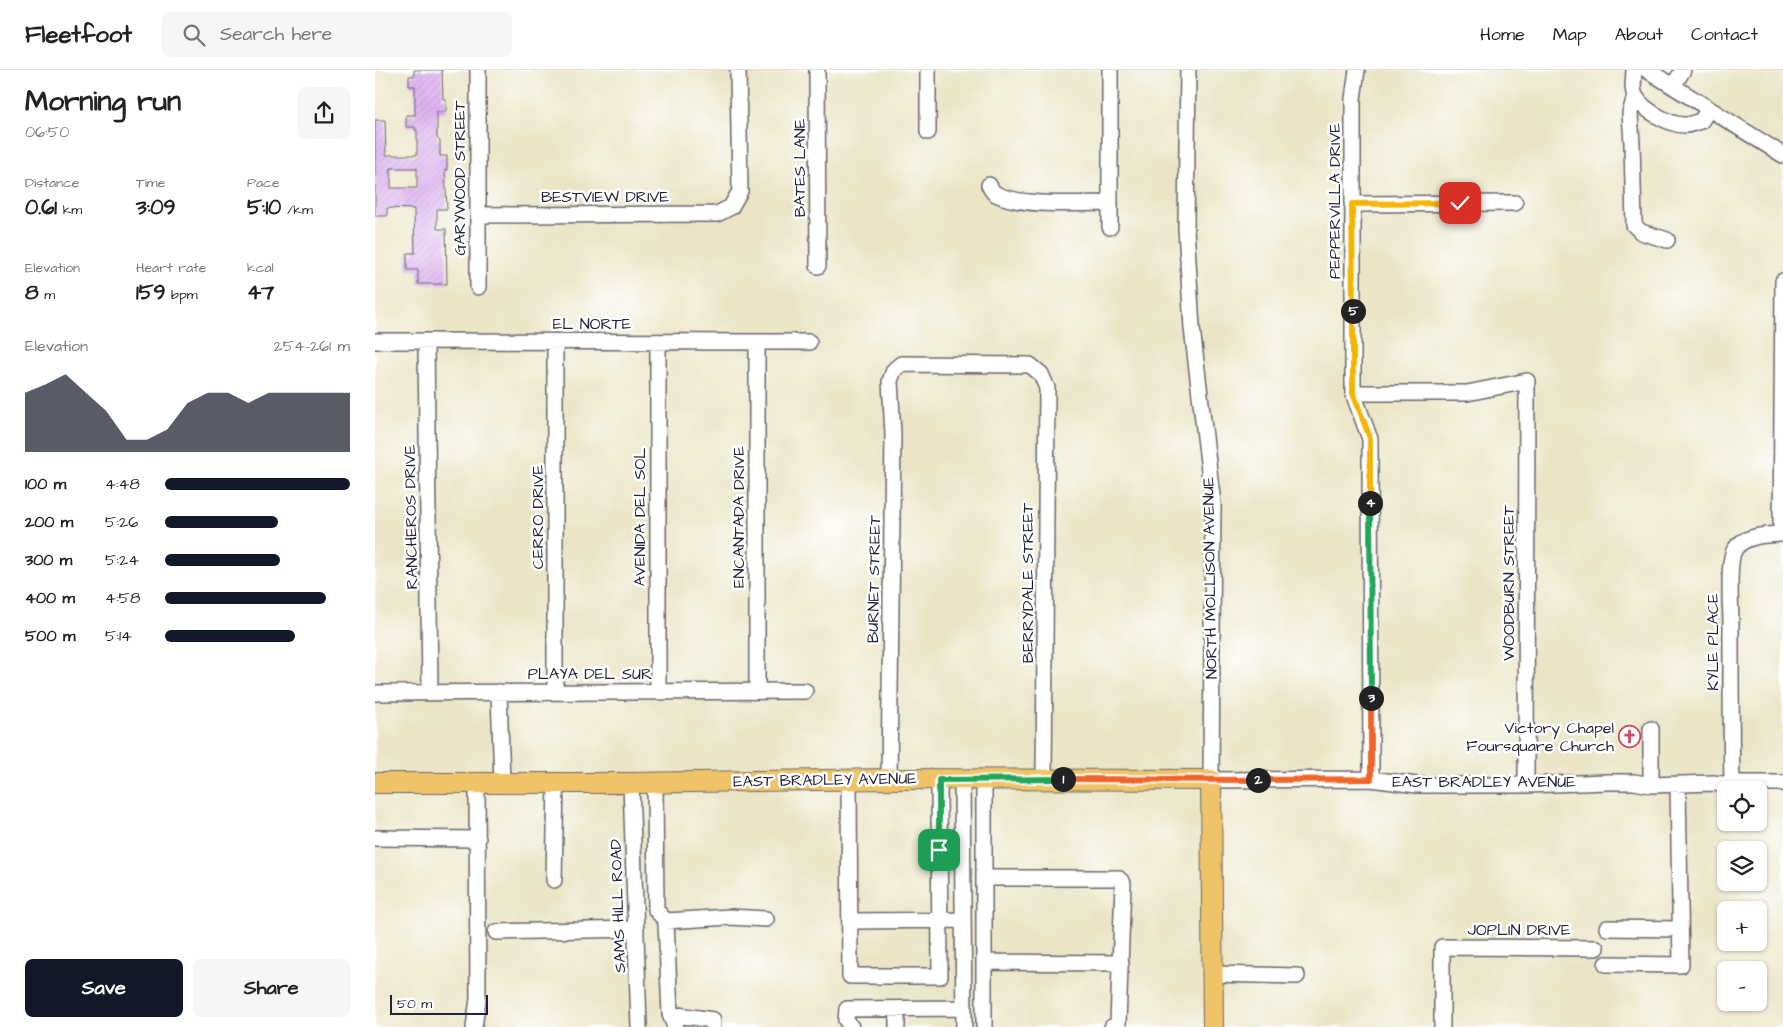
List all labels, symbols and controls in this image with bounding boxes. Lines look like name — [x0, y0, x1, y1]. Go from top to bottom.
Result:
search box — [162, 12, 512, 57]
text: Fleetfoot — [25, 18, 132, 52]
icon: search — [180, 21, 208, 49]
text: Search here — [220, 21, 332, 48]
text: Home — [1480, 22, 1525, 47]
text: Map — [1553, 22, 1587, 47]
text: About — [1615, 22, 1663, 47]
text: Contact — [1691, 22, 1758, 47]
text: Morning run — [25, 82, 181, 121]
button: share — [298, 87, 350, 139]
street label: GARYWOOD STREET — [449, 100, 471, 256]
street label: BATES LANE — [789, 118, 811, 217]
text: 06:50 — [25, 121, 69, 143]
street label: PEPPERVILLA DRIVE — [1324, 123, 1346, 279]
text: Distance — [25, 173, 79, 193]
text: Time — [136, 173, 165, 193]
text: Pace — [247, 173, 279, 193]
pin — [1439, 182, 1481, 224]
street label: BESTVIEW DRIVE — [541, 186, 670, 208]
icon: check — [1446, 189, 1474, 217]
text: 0.61 — [25, 193, 57, 222]
text: 3:09 — [136, 193, 175, 222]
text: 5:10 — [247, 193, 281, 222]
text: km — [57, 200, 82, 220]
text: /km — [281, 200, 313, 220]
text: Elevation — [25, 258, 80, 278]
text: Heart rate — [136, 258, 206, 278]
text: kcal — [247, 258, 274, 278]
text: 8 — [25, 278, 39, 307]
text: 159 — [136, 278, 166, 307]
text: 47 — [247, 278, 274, 307]
text: m — [39, 285, 55, 305]
text: bpm — [166, 285, 198, 305]
pin: 5 — [1341, 298, 1365, 324]
text: 5 — [1349, 301, 1358, 321]
street label: EL NORTE — [553, 313, 632, 335]
text: Elevation — [25, 335, 88, 357]
text: 254–261 m — [274, 335, 350, 357]
street label: RANCHEROS DRIVE — [399, 444, 423, 590]
street label: ENCANTADA DRIVE — [728, 445, 750, 588]
street label: AVENIDA DEL SOL — [629, 448, 651, 586]
street label: CERRO DRIVE — [527, 464, 549, 569]
text: 100 m — [25, 473, 66, 495]
text: 4:48 — [105, 473, 140, 495]
street label: NORTH MOLLISON AVENUE — [1197, 476, 1223, 679]
pin: 4 — [1357, 490, 1383, 516]
text: 4 — [1366, 493, 1375, 513]
street label: BERRYDALE STREET — [1017, 503, 1039, 663]
street label: WOODBURN STREET — [1498, 505, 1520, 661]
text: 200 m — [25, 511, 73, 533]
text: 5:26 — [105, 511, 138, 533]
street label: BURNET STREET — [862, 515, 886, 643]
text: 300 m — [25, 549, 72, 571]
text: 5:24 — [105, 549, 139, 571]
text: 400 m — [25, 587, 75, 609]
text: 4:58 — [105, 587, 140, 609]
street label: KYLE PLACE — [1702, 593, 1724, 691]
text: 500 m — [25, 625, 75, 647]
text: 5:14 — [105, 625, 132, 647]
street label: PLAYA DEL SUR — [528, 663, 652, 685]
pin: 3 — [1359, 686, 1383, 710]
text: 3 — [1368, 688, 1375, 708]
place label: Victory Chapel Foursquare Church — [1466, 717, 1614, 757]
church icon: Victory Chapel Foursquare Church — [1618, 725, 1642, 749]
pin: 1 — [1051, 766, 1075, 792]
street label: EAST BRADLEY AVENUE — [733, 767, 917, 793]
pin: 2 — [1245, 768, 1271, 792]
text: 1 — [1063, 769, 1064, 789]
text: 2 — [1254, 770, 1263, 790]
street label: EAST BRADLEY AVENUE — [1392, 771, 1576, 793]
map controls — [1717, 781, 1767, 1011]
button: locate — [1717, 781, 1767, 831]
pin — [918, 829, 960, 871]
icon: arrive — [925, 836, 953, 864]
street label: SAMS HILL ROAD — [605, 839, 631, 973]
button: layers — [1717, 841, 1767, 891]
button: + — [1717, 901, 1767, 951]
street label: JOPLIN DRIVE — [1467, 919, 1571, 941]
button: Save — [25, 959, 183, 1017]
button: Share — [193, 959, 350, 1017]
button: − — [1717, 961, 1767, 1011]
scale bar — [390, 992, 487, 1015]
text: 50 m — [397, 994, 432, 1014]

